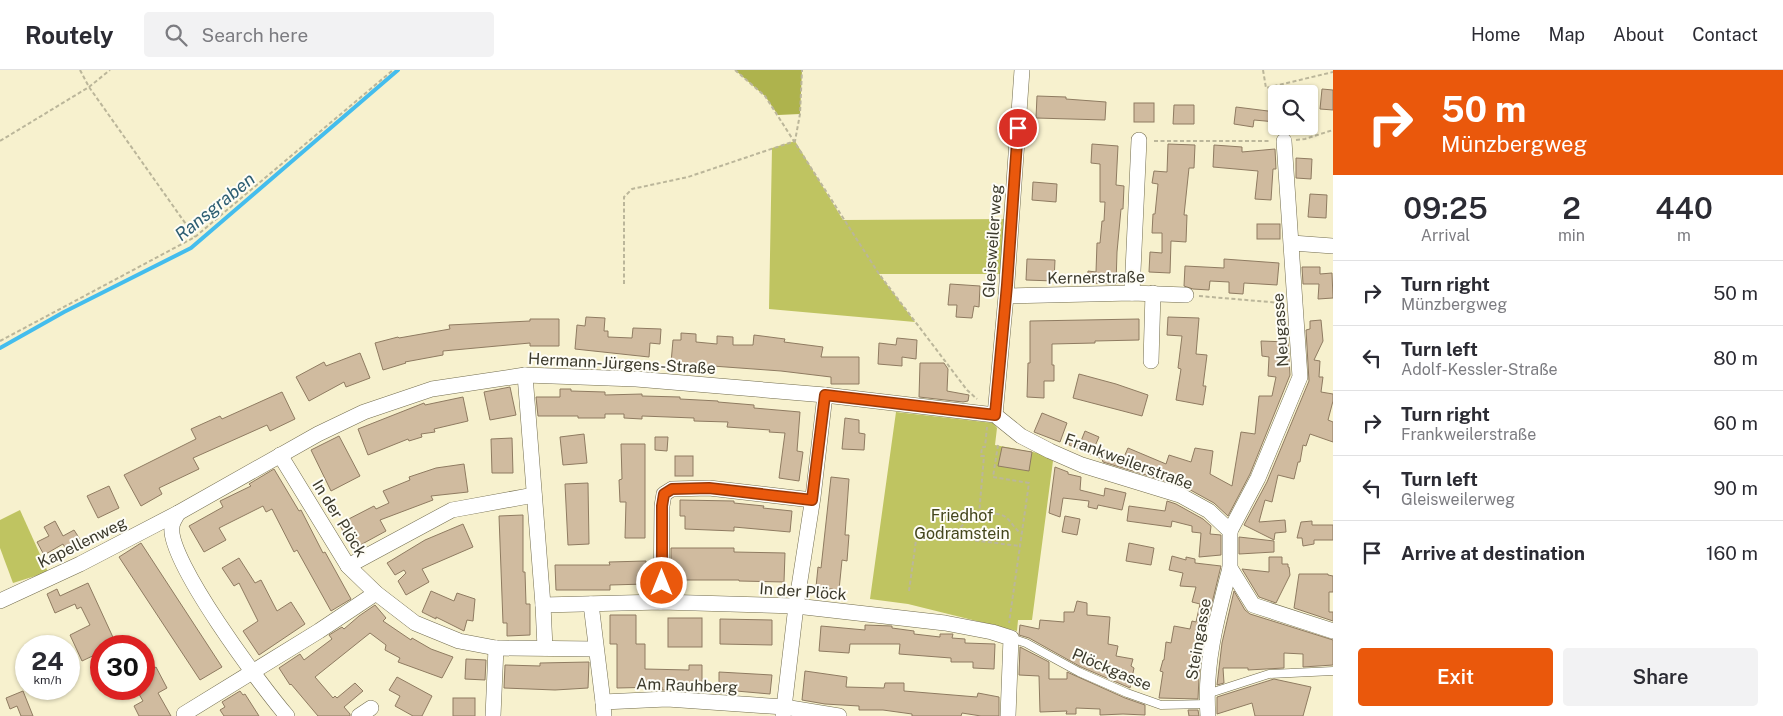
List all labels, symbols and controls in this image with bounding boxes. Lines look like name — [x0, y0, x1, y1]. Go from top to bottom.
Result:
search box — [144, 12, 494, 57]
text: Routely — [25, 21, 114, 49]
icon: search — [162, 21, 190, 49]
text: Search here — [202, 24, 308, 46]
text: Home — [1471, 24, 1521, 45]
text: Map — [1549, 24, 1585, 45]
text: About — [1613, 24, 1664, 45]
text: Contact — [1692, 24, 1758, 45]
map controls — [1268, 85, 1318, 135]
button: search — [1268, 85, 1318, 135]
text: 50 m — [1441, 89, 1526, 130]
icon: right — [1358, 90, 1423, 155]
pin — [997, 107, 1039, 149]
icon: arrive — [1004, 114, 1032, 142]
text: Münzbergweg — [1441, 131, 1587, 157]
water label: Ransgraben — [170, 168, 259, 245]
street label: Gleisweilerweg — [979, 183, 1006, 299]
text: 09:25 — [1403, 190, 1488, 226]
text: 2 — [1562, 190, 1581, 226]
text: 440 — [1655, 190, 1713, 226]
text: Arrival — [1421, 226, 1470, 245]
text: min — [1558, 226, 1585, 245]
text: m — [1677, 226, 1691, 245]
street label: Kernerstraße — [1047, 267, 1145, 288]
text: Turn right — [1401, 273, 1490, 295]
icon: right — [1358, 279, 1386, 307]
text: 50 m — [1713, 282, 1758, 304]
street label: Neugasse — [1268, 292, 1293, 368]
text: Münzbergweg — [1401, 295, 1507, 314]
text: Turn left — [1401, 338, 1478, 360]
icon: left — [1358, 344, 1386, 372]
text: 80 m — [1713, 347, 1758, 369]
street label: Hermann-Jürgens-Straße — [528, 349, 716, 378]
text: Adolf-Kessler-Straße — [1401, 360, 1558, 379]
text: Turn right — [1401, 403, 1490, 425]
icon: right — [1358, 409, 1386, 437]
text: 60 m — [1714, 412, 1758, 434]
text: Frankweilerstraße — [1401, 425, 1536, 444]
street label: Frankweilerstraße — [1062, 429, 1196, 494]
text: Turn left — [1401, 468, 1478, 490]
icon: left — [1358, 474, 1386, 502]
street label: In der Plöck — [308, 476, 371, 560]
text: 90 m — [1714, 477, 1758, 499]
text: Gleisweilerweg — [1401, 490, 1515, 509]
park label: Friedhof Godramstein — [914, 506, 1010, 543]
street label: Kapellenweg — [35, 513, 130, 572]
icon: arrive — [1358, 539, 1386, 567]
text: Arrive at destination — [1401, 542, 1585, 564]
text: 160 m — [1706, 542, 1758, 564]
position arrow — [635, 556, 687, 608]
street label: In der Plöck — [759, 579, 847, 604]
street label: Steingasse — [1182, 597, 1215, 681]
speed limit sign: 30 — [90, 635, 155, 700]
street label: Plöckgasse — [1069, 644, 1154, 695]
text: 24 — [31, 646, 64, 676]
button: Exit — [1358, 648, 1553, 706]
button: Share — [1563, 648, 1758, 706]
text: km/h — [33, 673, 62, 687]
street label: Am Rauhberg — [636, 674, 738, 697]

